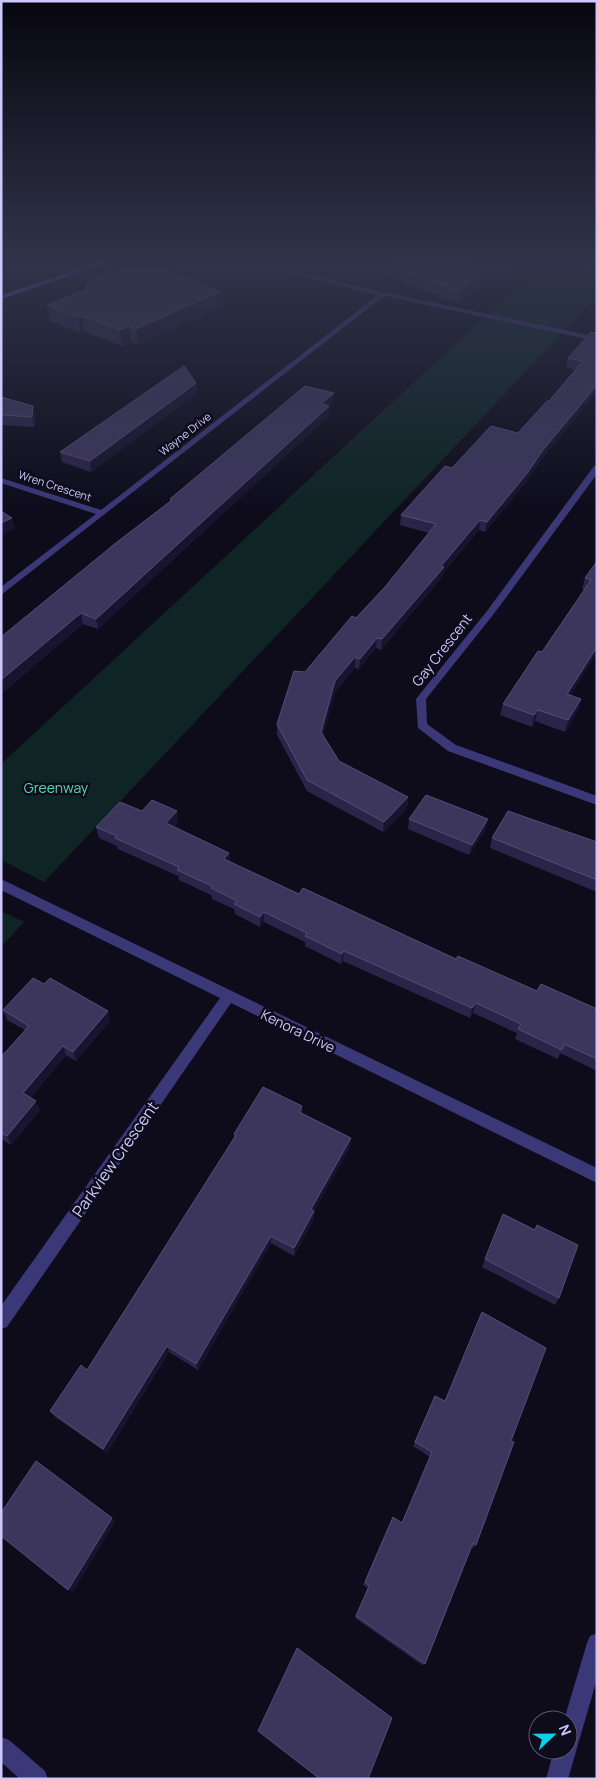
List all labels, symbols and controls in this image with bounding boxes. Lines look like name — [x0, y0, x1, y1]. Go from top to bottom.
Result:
street label: Wayne Drive — [156, 408, 214, 459]
street label: Wren Crescent — [17, 467, 94, 504]
street label: Gay Crescent — [407, 609, 476, 690]
park label: Greenway — [24, 778, 89, 797]
street label: Kenora Drive — [258, 1004, 338, 1057]
street label: Parkview Crescent — [67, 1097, 163, 1221]
north arrow — [528, 1710, 578, 1760]
text: N — [555, 1722, 576, 1738]

